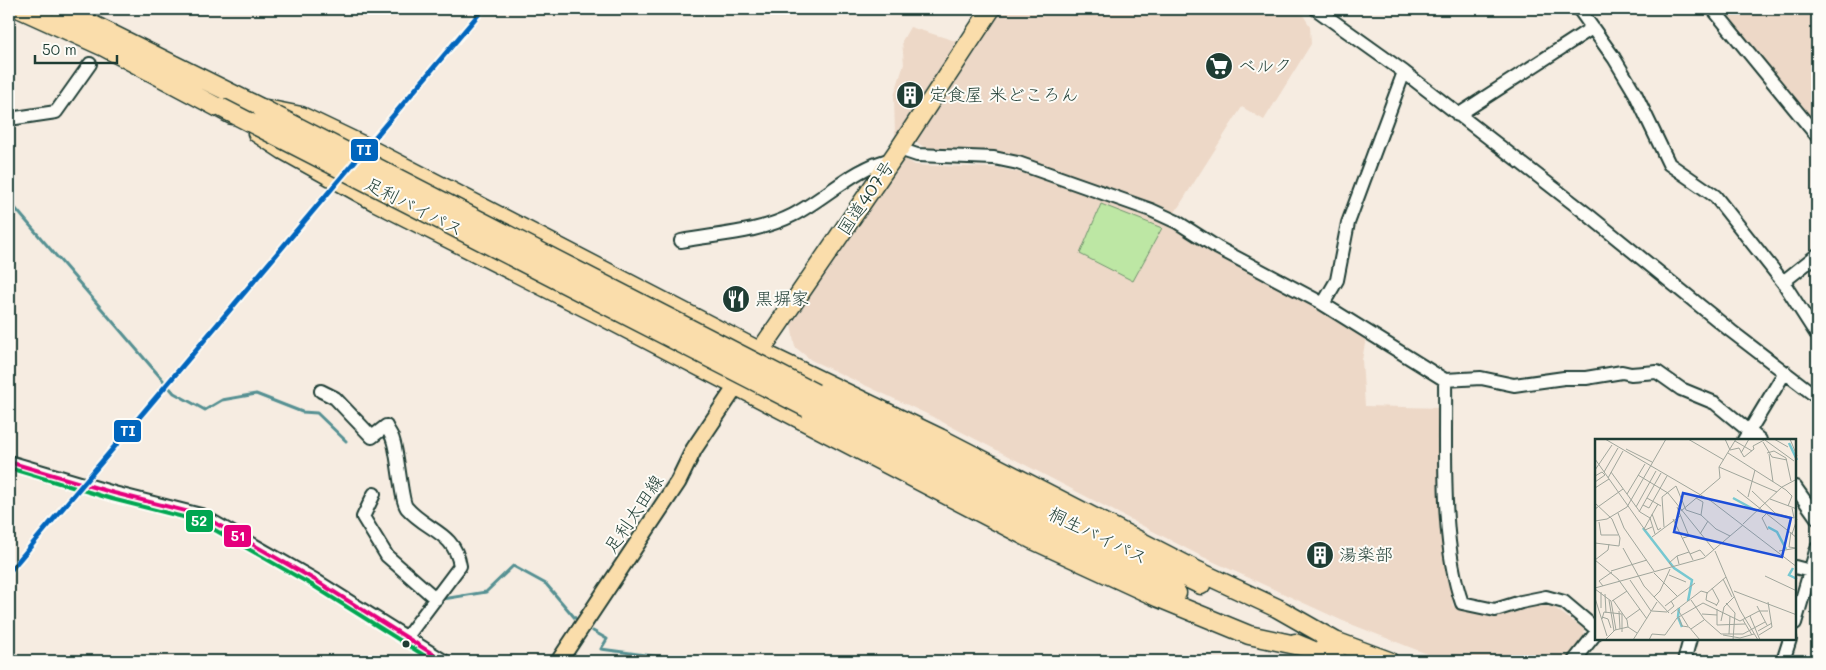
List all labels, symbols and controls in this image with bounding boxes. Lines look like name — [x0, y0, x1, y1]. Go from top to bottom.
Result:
scale bar — [35, 32, 118, 64]
text: 50 m — [42, 39, 77, 59]
supermarket icon: ベルク — [1204, 51, 1234, 81]
place label: ベルク — [1238, 53, 1292, 77]
building icon: 定食屋 米どころん — [895, 80, 925, 110]
place label: 定食屋 米どころん — [929, 82, 1079, 106]
line badge: TI — [350, 138, 379, 162]
text: TI — [356, 140, 372, 159]
street label: 国道407号 — [831, 155, 899, 240]
street label: 足利バイパス — [361, 171, 468, 241]
restaurant icon: 黒塀家 — [721, 284, 751, 314]
place label: 黒塀家 — [755, 286, 809, 310]
line badge: TI — [113, 419, 142, 443]
text: TI — [120, 421, 136, 440]
inset map — [1595, 439, 1796, 640]
street label: 足利太田線 — [598, 469, 668, 557]
street label: 桐生バイパス — [1045, 501, 1152, 569]
line badge: 52 — [185, 509, 214, 533]
text: 52 — [191, 511, 207, 530]
line badge: 51 — [223, 524, 252, 548]
text: 51 — [231, 526, 245, 545]
building icon: 湯楽部 — [1305, 540, 1335, 570]
place label: 湯楽部 — [1339, 542, 1393, 566]
unlabelled marker — [401, 639, 411, 649]

